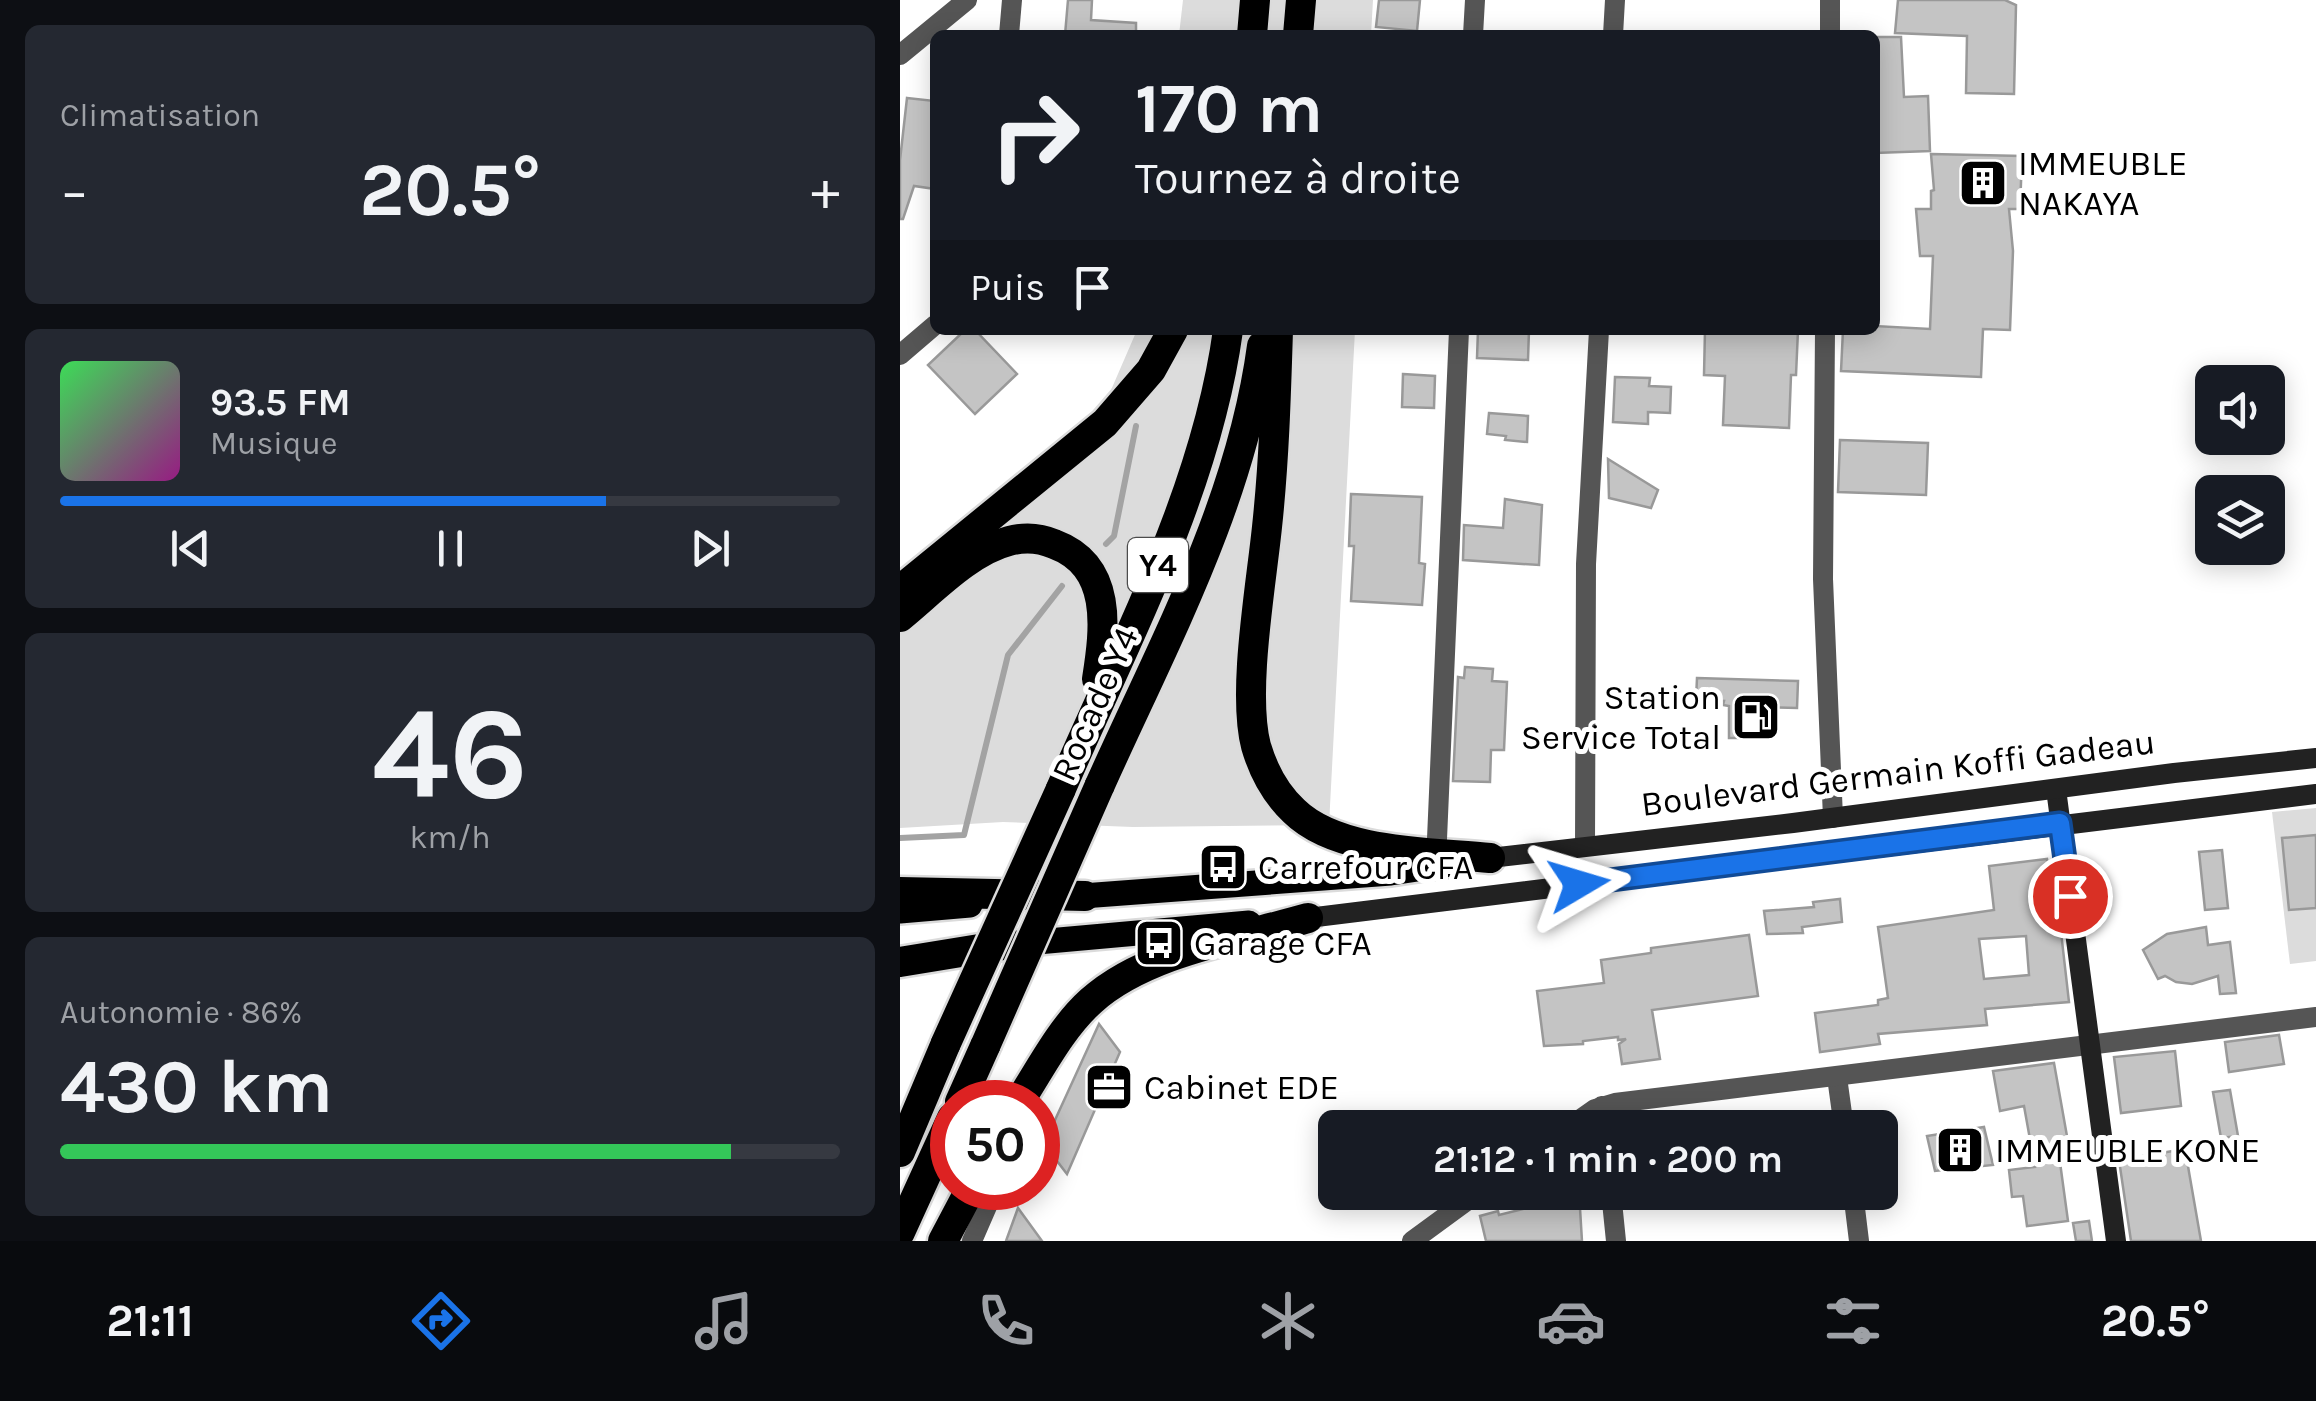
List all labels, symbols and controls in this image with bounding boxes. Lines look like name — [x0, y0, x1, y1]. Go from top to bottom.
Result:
text: 170 m — [1135, 68, 1323, 150]
icon: right — [970, 70, 1100, 200]
text: Climatisation — [60, 97, 260, 134]
place label: IMMEUBLE NAKAYA — [2018, 143, 2187, 224]
text: 20.5° — [359, 146, 541, 234]
text: Tournez à droite — [1135, 152, 1461, 204]
building icon: IMMEUBLE NAKAYA — [1957, 157, 2009, 209]
text: − — [60, 159, 89, 223]
text: + — [811, 159, 840, 223]
icon: arrive — [1065, 260, 1120, 315]
text: Puis — [970, 265, 1045, 310]
map controls — [2195, 365, 2285, 565]
button: sound — [2195, 365, 2285, 455]
text: 93.5 FM — [210, 380, 351, 425]
text: Musique — [210, 425, 337, 462]
button: layers — [2195, 475, 2285, 565]
icon: previous — [163, 521, 218, 576]
icon: pause — [423, 521, 478, 576]
icon: next — [683, 521, 738, 576]
road number: Y4 — [1128, 538, 1188, 592]
street label: Rocade Y4 — [1043, 621, 1147, 787]
place label: Station Service Total — [1521, 677, 1721, 758]
text: 46 — [372, 678, 528, 830]
fuel station icon: Station Service Total — [1730, 691, 1782, 743]
street label: Boulevard Germain Koffi Gadeau — [1639, 721, 2157, 825]
text: km/h — [409, 819, 491, 856]
position arrow — [1527, 832, 1631, 936]
bus stop icon: Carrefour CFA — [1197, 841, 1249, 893]
place label: Carrefour CFA — [1258, 847, 1473, 888]
pin — [2028, 854, 2113, 939]
icon: arrive — [2043, 869, 2098, 924]
bus stop icon: Garage CFA — [1133, 917, 1185, 969]
place label: Garage CFA — [1194, 923, 1372, 964]
text: Autonomie · 86% — [60, 994, 302, 1031]
text: 430 km — [60, 1043, 333, 1131]
office icon: Cabinet EDE — [1083, 1061, 1135, 1113]
place label: Cabinet EDE — [1144, 1067, 1339, 1108]
speed limit sign: 50 — [930, 1080, 1060, 1210]
building icon: IMMEUBLE KONE — [1934, 1124, 1986, 1176]
place label: IMMEUBLE KONE — [1995, 1130, 2260, 1171]
text: 21:12 · 1 min · 200 m — [1433, 1137, 1783, 1182]
icon: directions — [406, 1286, 476, 1356]
icon: music — [689, 1286, 759, 1356]
icon: phone — [971, 1286, 1041, 1356]
icon: climate — [1253, 1286, 1323, 1356]
icon: car — [1536, 1286, 1606, 1356]
icon: filters — [1818, 1286, 1888, 1356]
text: 21:11 — [106, 1295, 194, 1347]
text: 20.5° — [2101, 1295, 2210, 1347]

